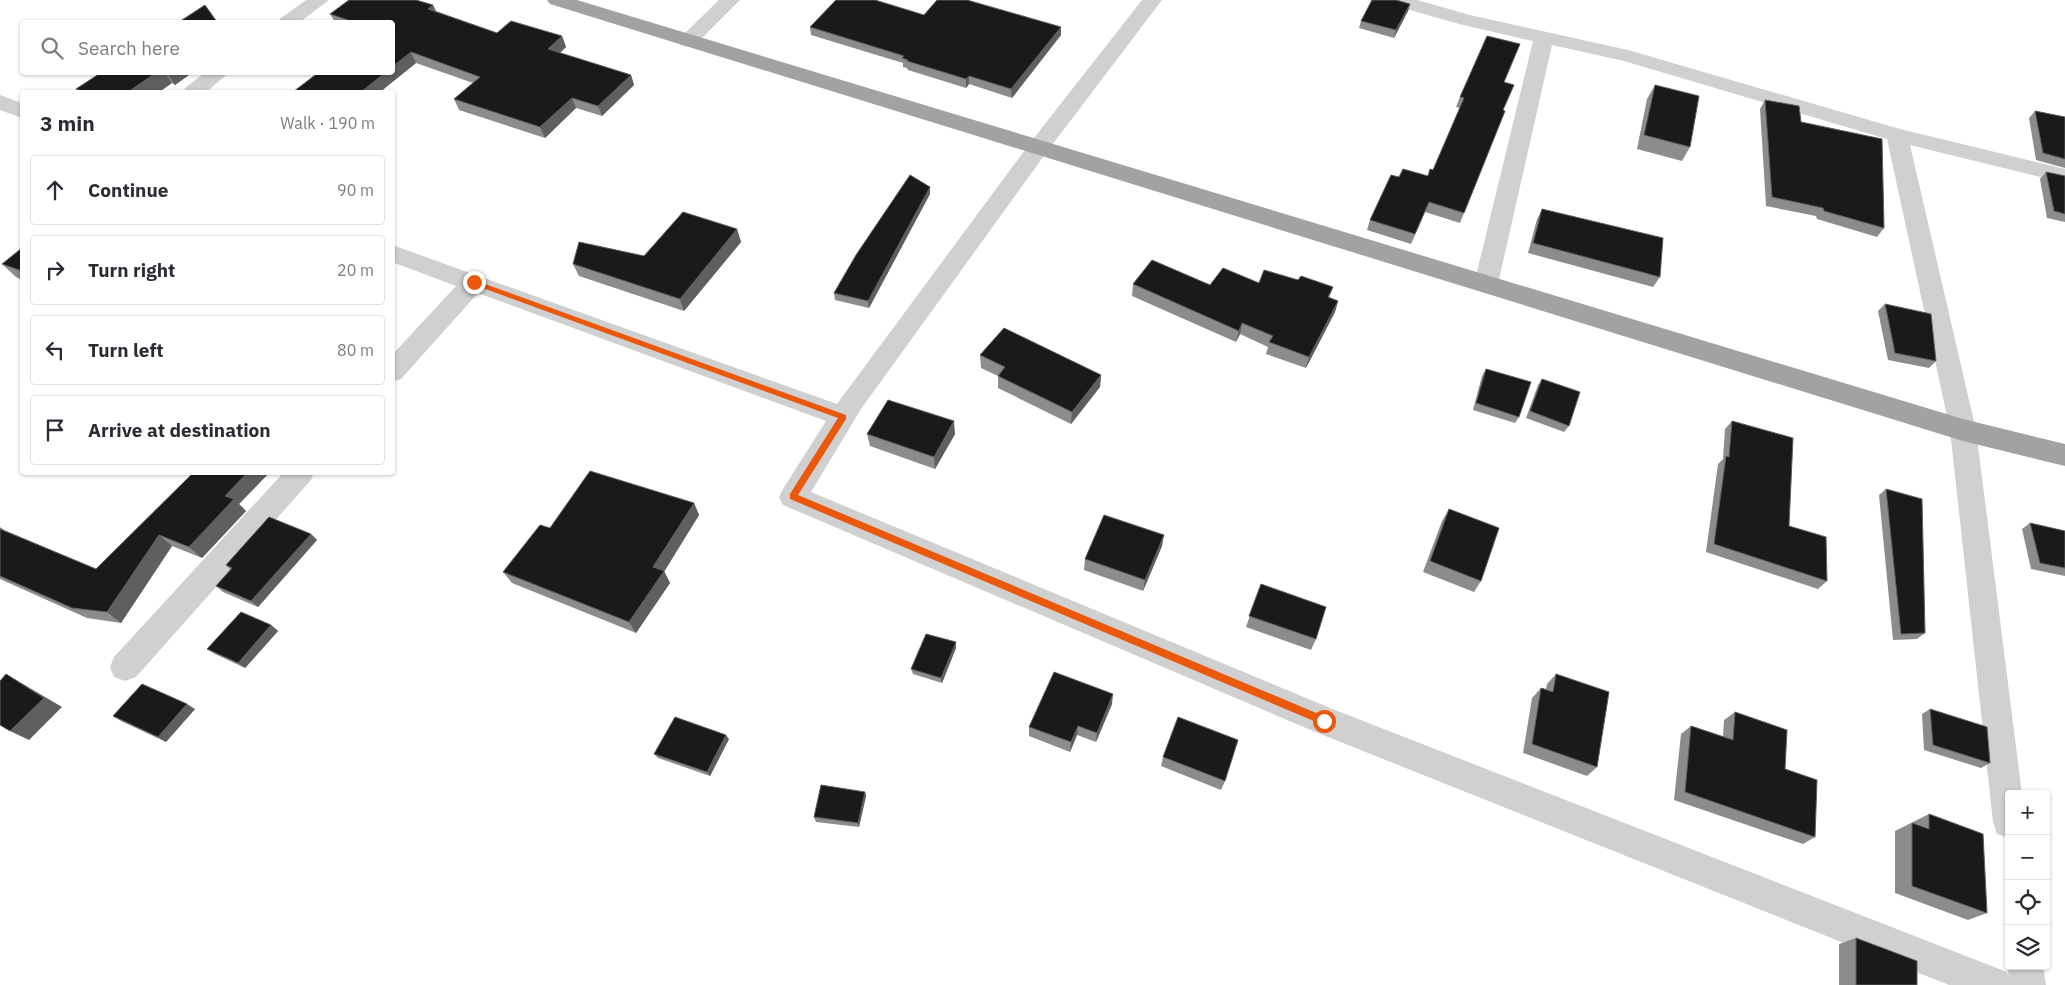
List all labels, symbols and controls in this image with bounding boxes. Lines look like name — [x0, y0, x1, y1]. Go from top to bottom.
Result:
search box — [20, 20, 395, 75]
icon: search — [38, 34, 66, 62]
text: Search here — [78, 36, 180, 60]
text: 3 min — [40, 109, 95, 137]
text: Walk · 190 m — [280, 113, 375, 133]
icon: ahead — [41, 176, 69, 204]
text: Continue — [88, 178, 168, 202]
text: 90 m — [337, 180, 374, 200]
icon: right — [41, 256, 69, 284]
text: Turn right — [88, 258, 175, 282]
text: 20 m — [337, 260, 374, 280]
route end — [463, 271, 486, 294]
icon: left — [41, 336, 69, 364]
text: Turn left — [88, 338, 164, 362]
text: 80 m — [337, 340, 374, 360]
icon: arrive — [41, 416, 69, 444]
text: Arrive at destination — [88, 418, 271, 442]
route start — [1313, 710, 1336, 733]
map controls — [2005, 790, 2050, 970]
button: + — [2005, 790, 2050, 835]
button: − — [2005, 835, 2050, 880]
button: locate — [2005, 880, 2050, 925]
button: layers — [2005, 925, 2050, 970]

